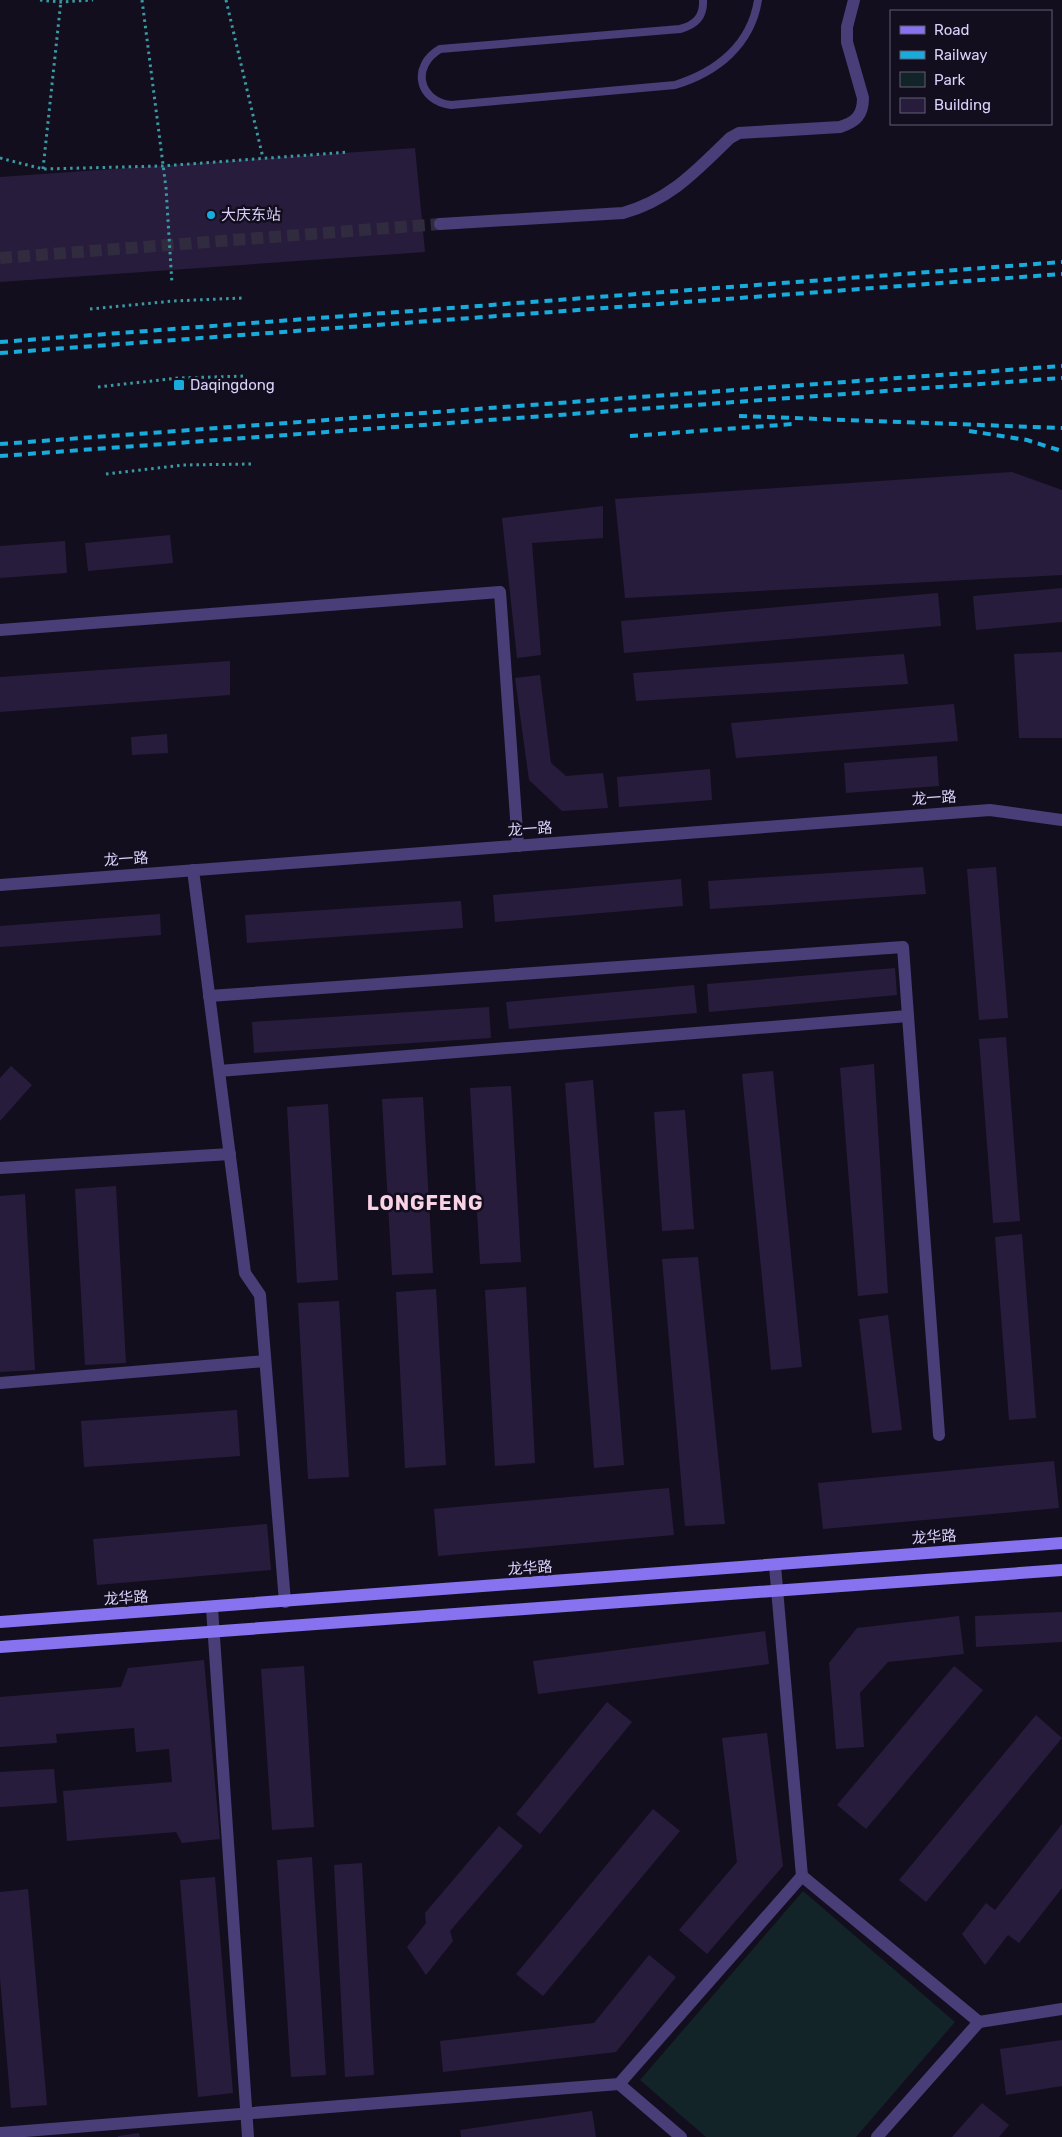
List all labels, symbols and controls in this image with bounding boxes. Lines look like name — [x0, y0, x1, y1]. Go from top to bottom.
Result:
legend — [890, 10, 1052, 125]
text: Road — [934, 21, 970, 39]
text: Railway — [934, 46, 988, 64]
text: Park — [934, 71, 965, 89]
text: Building — [934, 96, 991, 114]
place label: 大庆东站 — [221, 206, 281, 224]
marker: 大庆东站 — [205, 209, 217, 221]
place label: Daqingdong — [190, 376, 275, 394]
marker: Daqingdong — [172, 378, 186, 392]
street label: 龙一路 — [911, 787, 957, 809]
street label: 龙一路 — [507, 818, 553, 840]
street label: 龙一路 — [103, 848, 149, 870]
district label: LONGFENG — [367, 1191, 483, 1215]
street label: 龙华路 — [911, 1526, 957, 1548]
street label: 龙华路 — [507, 1557, 553, 1579]
street label: 龙华路 — [103, 1587, 149, 1609]

